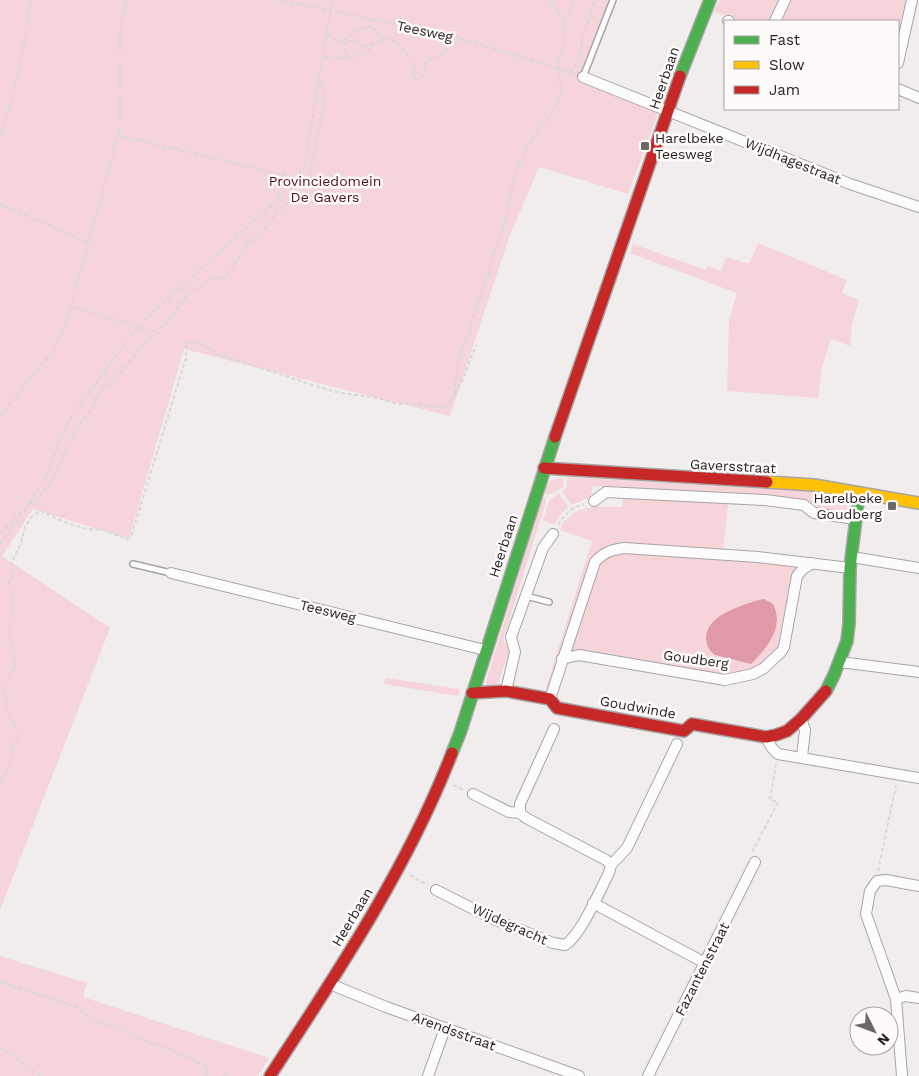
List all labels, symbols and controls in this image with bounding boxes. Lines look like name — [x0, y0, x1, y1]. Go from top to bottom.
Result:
street label: Teesweg — [395, 17, 455, 45]
legend — [724, 20, 899, 110]
text: Fast — [769, 31, 801, 49]
street label: Heerbaan — [646, 45, 682, 111]
text: Slow — [769, 56, 805, 74]
text: Jam — [769, 81, 800, 99]
place label: Harelbeke Teesweg — [655, 130, 724, 162]
street label: Wijdhagestraat — [743, 134, 843, 188]
marker: Harelbeke Teesweg — [639, 140, 651, 152]
park label: Provinciedomein De Gavers — [269, 173, 381, 205]
street label: Gaversstraat — [690, 456, 777, 476]
place label: Harelbeke Goudberg — [813, 490, 883, 522]
marker: Harelbeke Goudberg — [886, 500, 898, 512]
street label: Heerbaan — [485, 512, 521, 580]
street label: Teesweg — [298, 596, 358, 626]
street label: Goudberg — [662, 647, 730, 672]
street label: Goudwinde — [599, 692, 677, 722]
street label: Heerbaan — [328, 885, 376, 949]
street label: Wijdegracht — [470, 900, 550, 948]
street label: Fazantenstraat — [672, 920, 732, 1018]
north arrow — [849, 1006, 899, 1056]
street label: Arendsstraat — [410, 1008, 498, 1054]
text: N — [874, 1030, 893, 1049]

